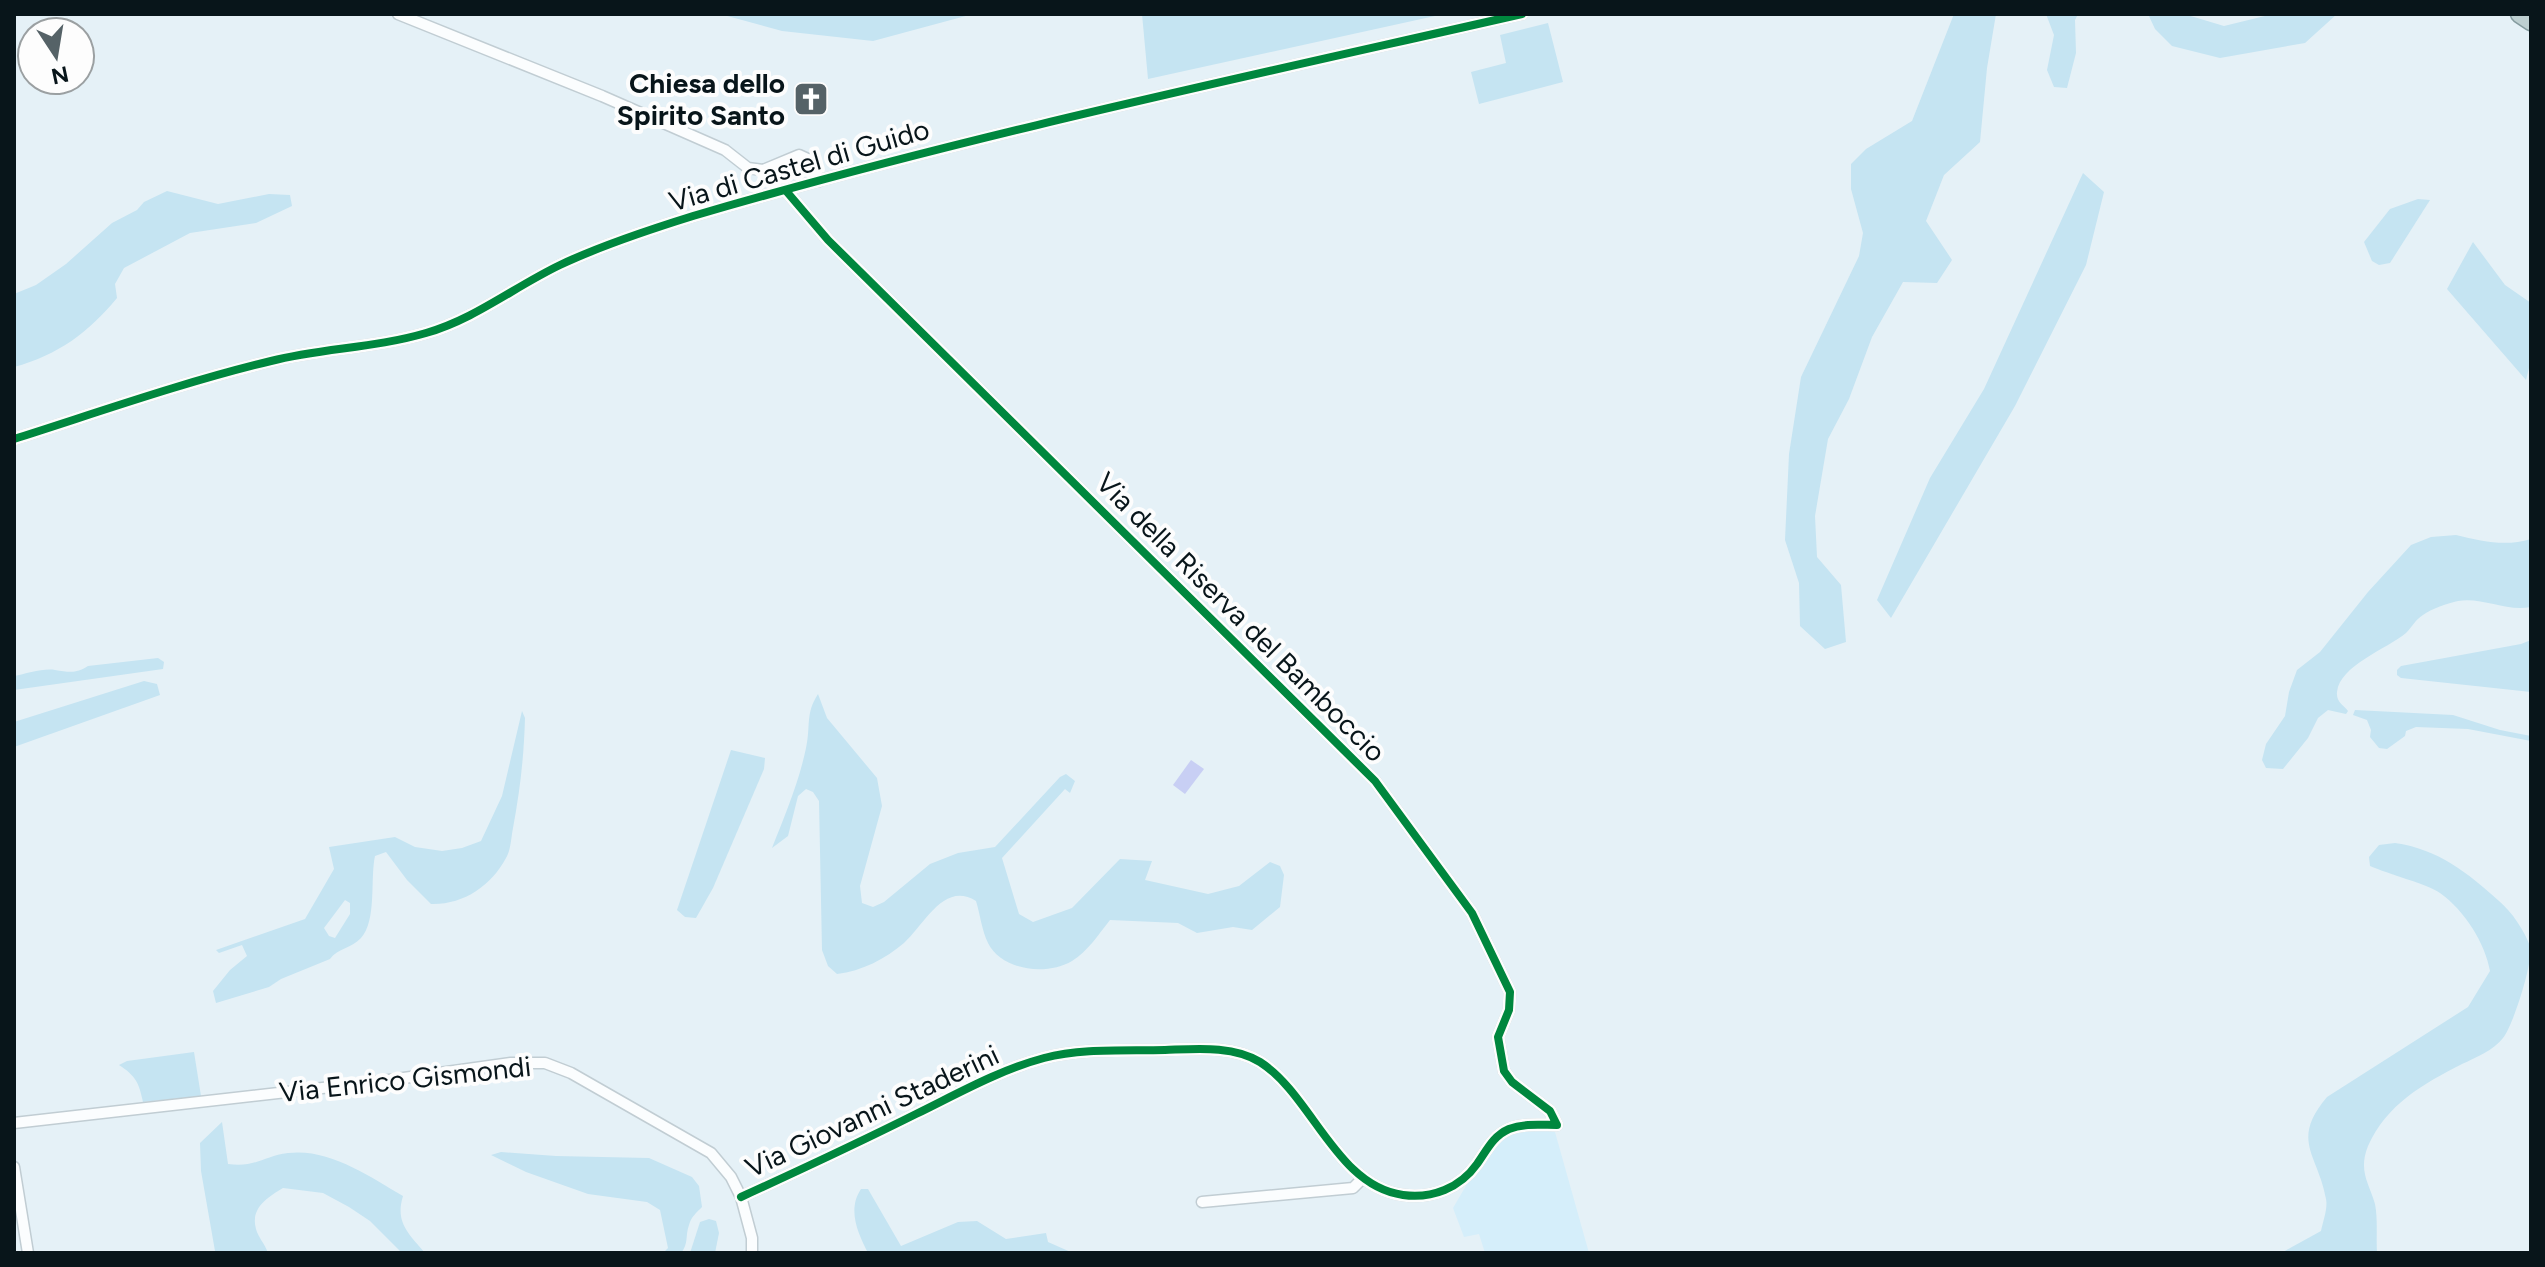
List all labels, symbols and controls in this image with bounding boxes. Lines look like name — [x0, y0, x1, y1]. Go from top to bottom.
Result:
north arrow — [16, 16, 96, 96]
text: N — [49, 60, 71, 90]
place label: Chiesa dello Spirito Santo — [617, 66, 785, 132]
church icon: Chiesa dello Spirito Santo — [792, 80, 830, 118]
street label: Via di Castel di Guido — [665, 112, 933, 218]
street label: Via della Riserva del Bamboccio — [1089, 465, 1393, 769]
street label: Via Giovanni Staderini — [740, 1037, 1004, 1185]
street label: Via Enrico Gismondi — [277, 1049, 533, 1109]

